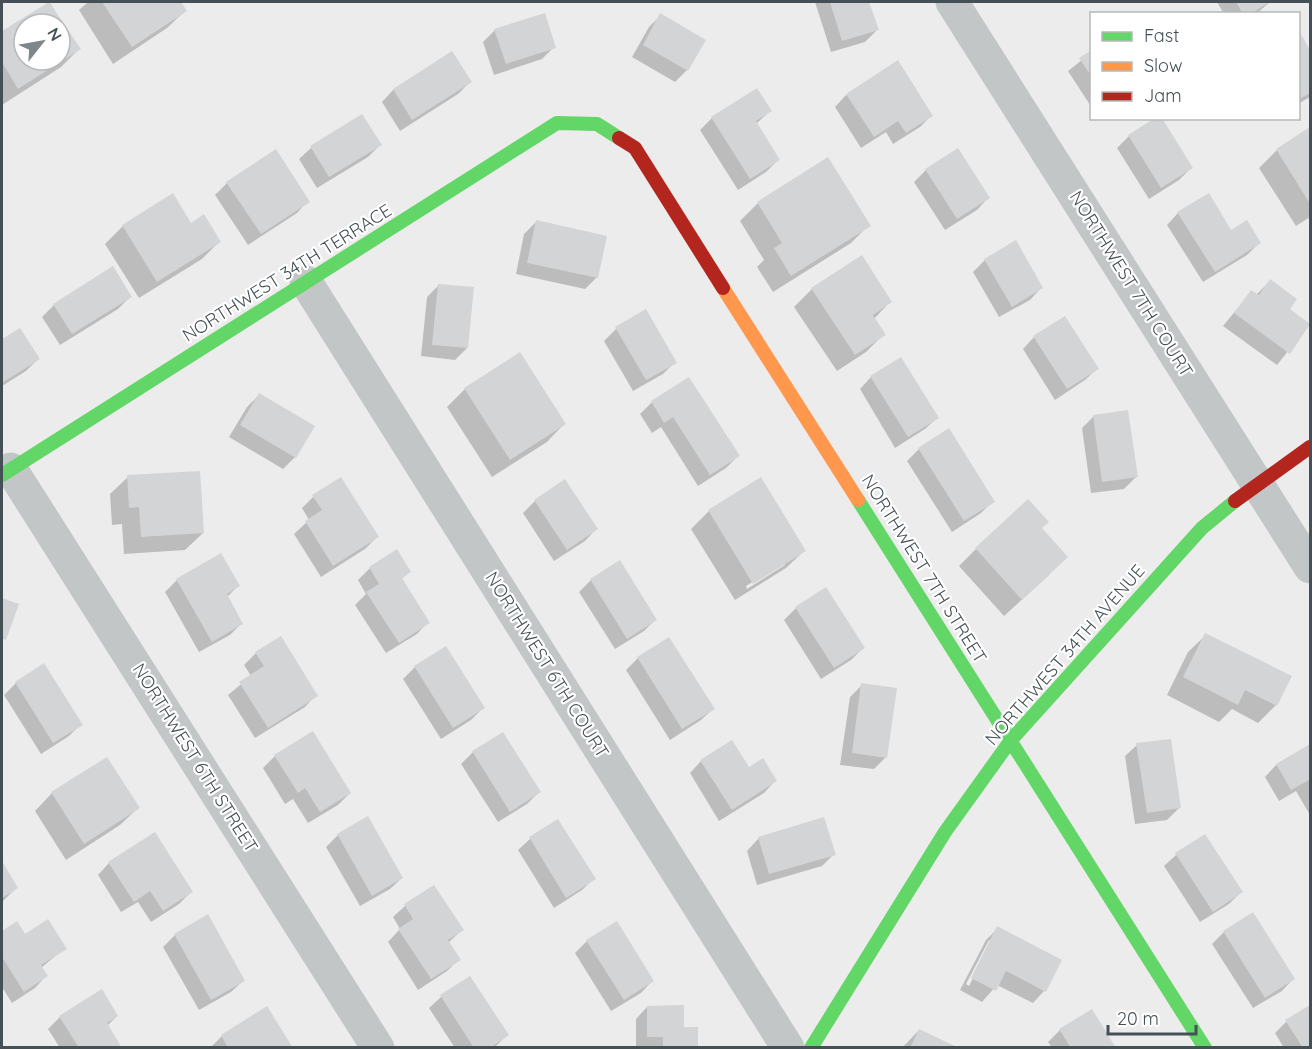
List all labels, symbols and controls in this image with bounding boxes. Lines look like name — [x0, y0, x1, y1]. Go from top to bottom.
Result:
north arrow — [12, 12, 72, 72]
legend — [1090, 12, 1300, 120]
text: N — [43, 24, 66, 44]
text: Fast — [1144, 24, 1179, 47]
text: Slow — [1144, 54, 1182, 77]
text: Jam — [1144, 84, 1182, 107]
street label: NORTHWEST 7TH COURT — [1065, 186, 1198, 381]
street label: NORTHWEST 34TH TERRACE — [178, 199, 396, 347]
street label: NORTHWEST 7TH STREET — [857, 470, 992, 668]
street label: NORTHWEST 34TH AVENUE — [980, 560, 1149, 750]
street label: NORTHWEST 6TH COURT — [481, 567, 614, 762]
street label: NORTHWEST 6TH STREET — [128, 659, 263, 857]
scale bar — [1108, 998, 1196, 1036]
text: 20 m — [1117, 1007, 1159, 1030]

